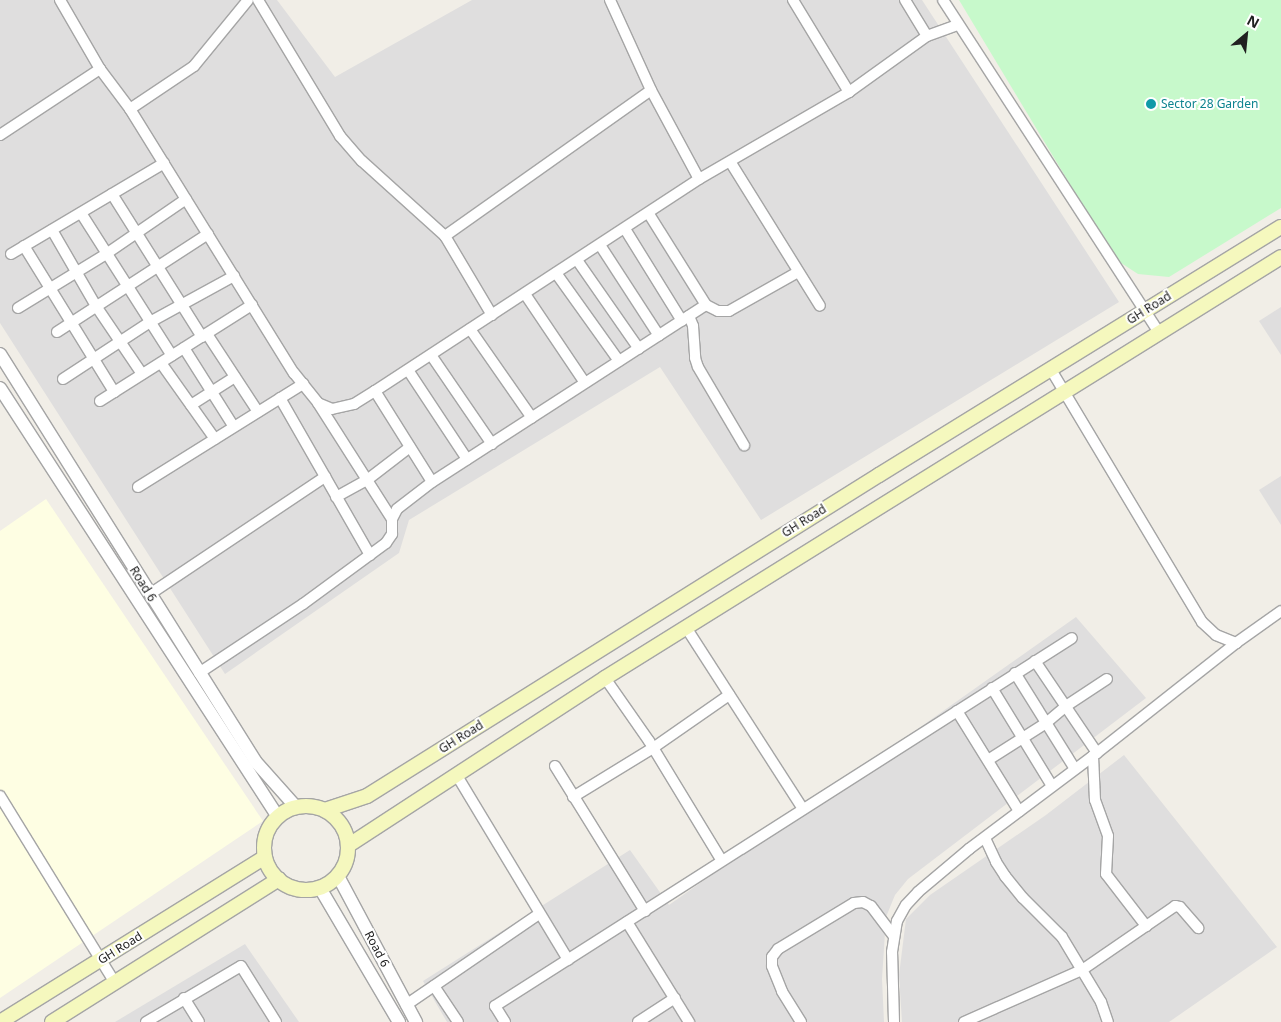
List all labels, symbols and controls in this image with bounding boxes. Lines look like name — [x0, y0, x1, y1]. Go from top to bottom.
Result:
north arrow — [1221, 10, 1271, 60]
text: N — [1244, 10, 1263, 32]
place label: Sector 28 Garden — [1161, 97, 1258, 111]
marker: Sector 28 Garden — [1145, 98, 1157, 110]
street label: GH Road — [1124, 289, 1174, 327]
street label: GH Road — [779, 502, 829, 540]
street label: Road 6 — [127, 564, 159, 604]
street label: GH Road — [436, 718, 486, 756]
street label: Road 6 — [362, 928, 392, 970]
street label: GH Road — [95, 929, 145, 967]

